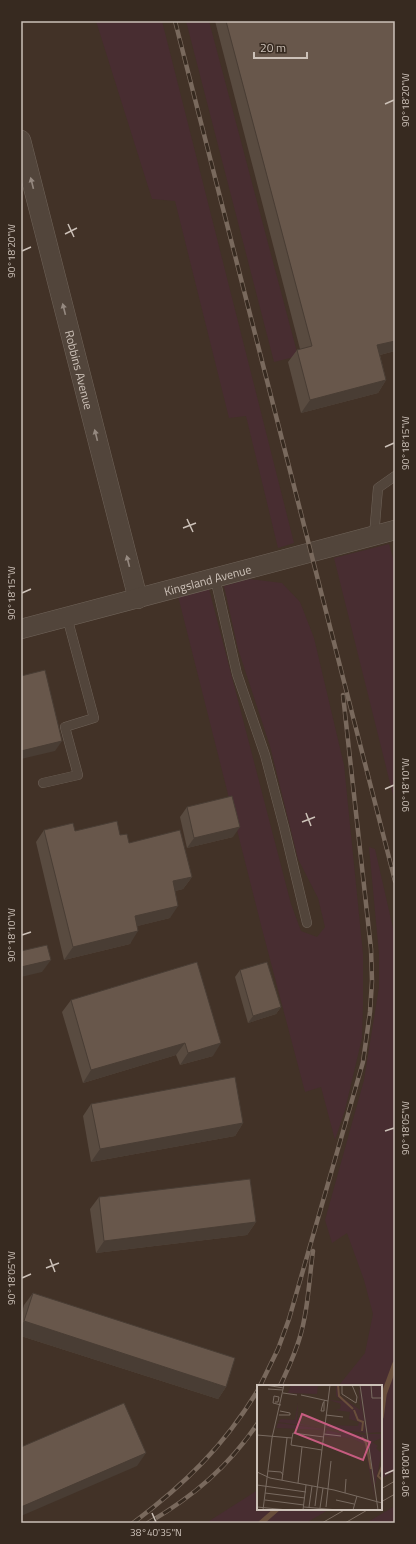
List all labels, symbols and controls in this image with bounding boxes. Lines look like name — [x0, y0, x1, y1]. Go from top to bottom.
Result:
scale bar — [254, 34, 307, 60]
text: 20 m — [260, 38, 286, 57]
text: 90°18'20"W — [398, 73, 413, 127]
one-way arrow — [29, 177, 35, 189]
text: 90°18'20"W — [4, 224, 19, 278]
one-way arrow — [61, 303, 67, 315]
street label: Robbins Avenue — [60, 328, 99, 411]
text: 90°18'15"W — [398, 416, 413, 470]
one-way arrow — [93, 429, 99, 441]
one-way arrow — [125, 555, 131, 567]
street label: Kingsland Avenue — [162, 559, 253, 600]
text: 90°18'15"W — [4, 566, 19, 620]
text: 90°18'10"W — [398, 758, 413, 812]
text: 90°18'10"W — [4, 908, 19, 962]
text: 90°18'05"W — [398, 1101, 413, 1155]
text: 90°18'05"W — [4, 1251, 19, 1305]
inset map — [257, 1385, 382, 1510]
text: 90°18'00"W — [398, 1443, 413, 1497]
text: 38°40'35"N — [130, 1525, 182, 1540]

